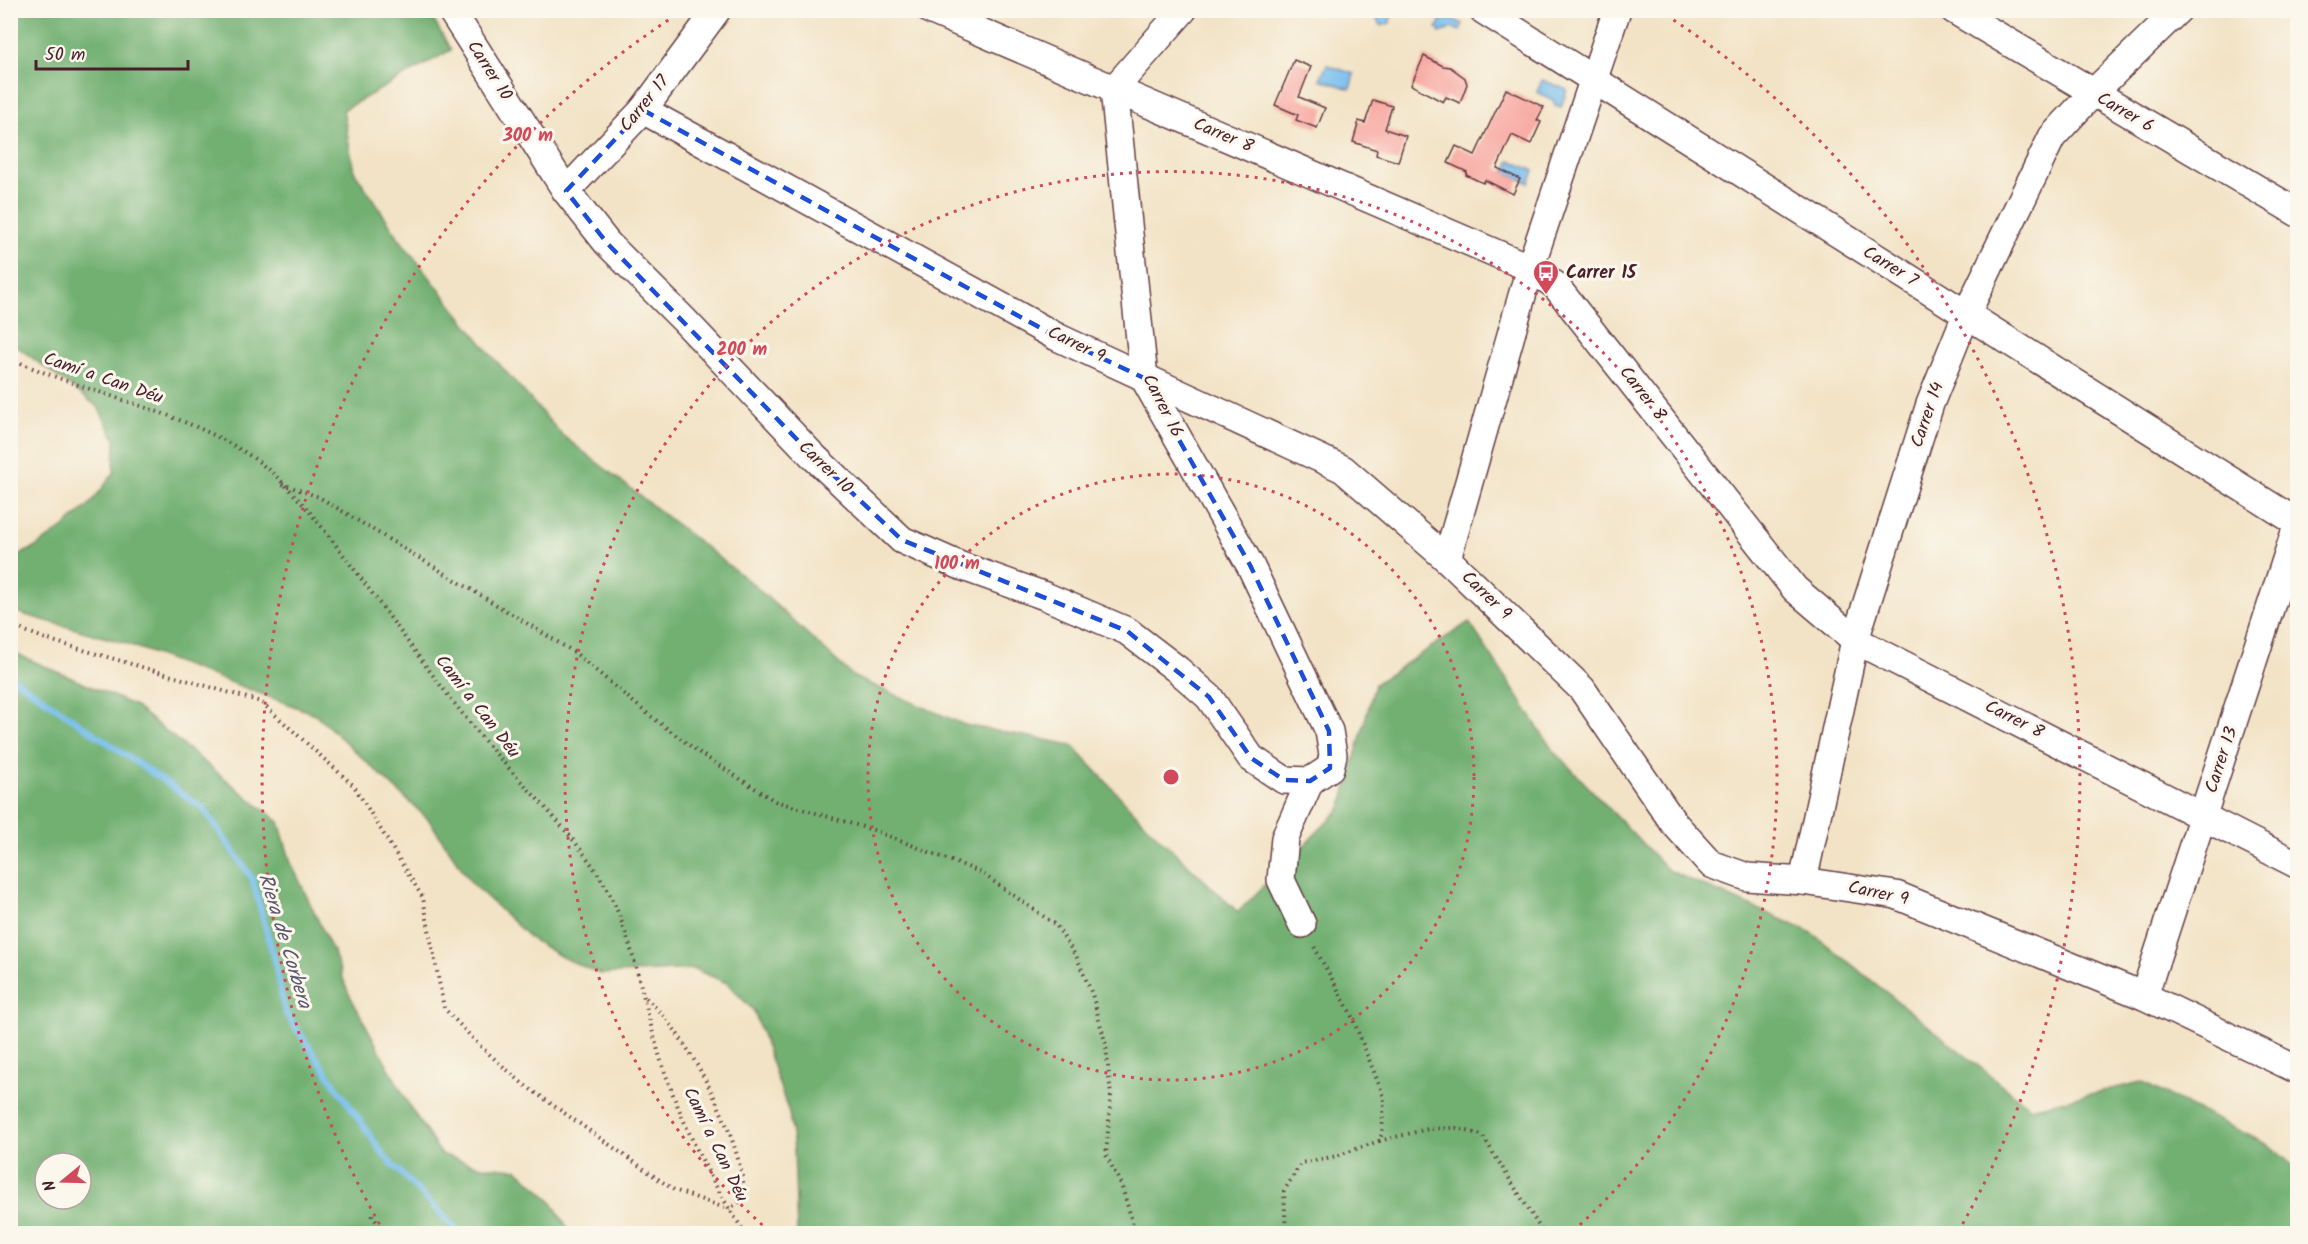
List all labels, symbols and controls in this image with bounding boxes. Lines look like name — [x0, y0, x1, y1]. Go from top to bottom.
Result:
scale bar — [36, 33, 188, 71]
street label: Carrer 10 — [459, 35, 519, 107]
text: 50 m — [45, 41, 85, 70]
street label: Carrer 17 — [613, 69, 678, 139]
street label: Carrer 6 — [2091, 85, 2159, 141]
street label: Carrer 8 — [1188, 110, 1258, 162]
text: 300 m — [502, 122, 553, 151]
street label: Carrer 7 — [1857, 239, 1924, 296]
bus stop icon: Carrer 15 — [1531, 258, 1561, 296]
place label: Carrer 15 — [1566, 259, 1638, 288]
street label: Carrer 9 — [1042, 319, 1110, 372]
text: 200 m — [717, 336, 768, 365]
street label: Camí a Can Déu — [39, 345, 167, 413]
street label: Carrer 8 — [1611, 360, 1673, 428]
street label: Carrer 16 — [1134, 369, 1190, 443]
street label: Carrer 14 — [1903, 378, 1953, 452]
street label: Carrer 10 — [791, 434, 859, 502]
text: 100 m — [934, 550, 980, 579]
street label: Carrer 9 — [1454, 564, 1518, 628]
street label: Camí a Can Déu — [427, 649, 527, 765]
street label: Carrer 8 — [1979, 693, 2049, 747]
street label: Carrer 13 — [2198, 723, 2246, 797]
centre of rings — [1161, 767, 1181, 787]
water label: Riera de Corbera — [248, 870, 320, 1014]
street label: Carrer 9 — [1845, 873, 1911, 915]
street label: Camí a Can Déu — [675, 1083, 756, 1208]
north arrow — [33, 1151, 93, 1211]
text: N — [37, 1177, 64, 1194]

